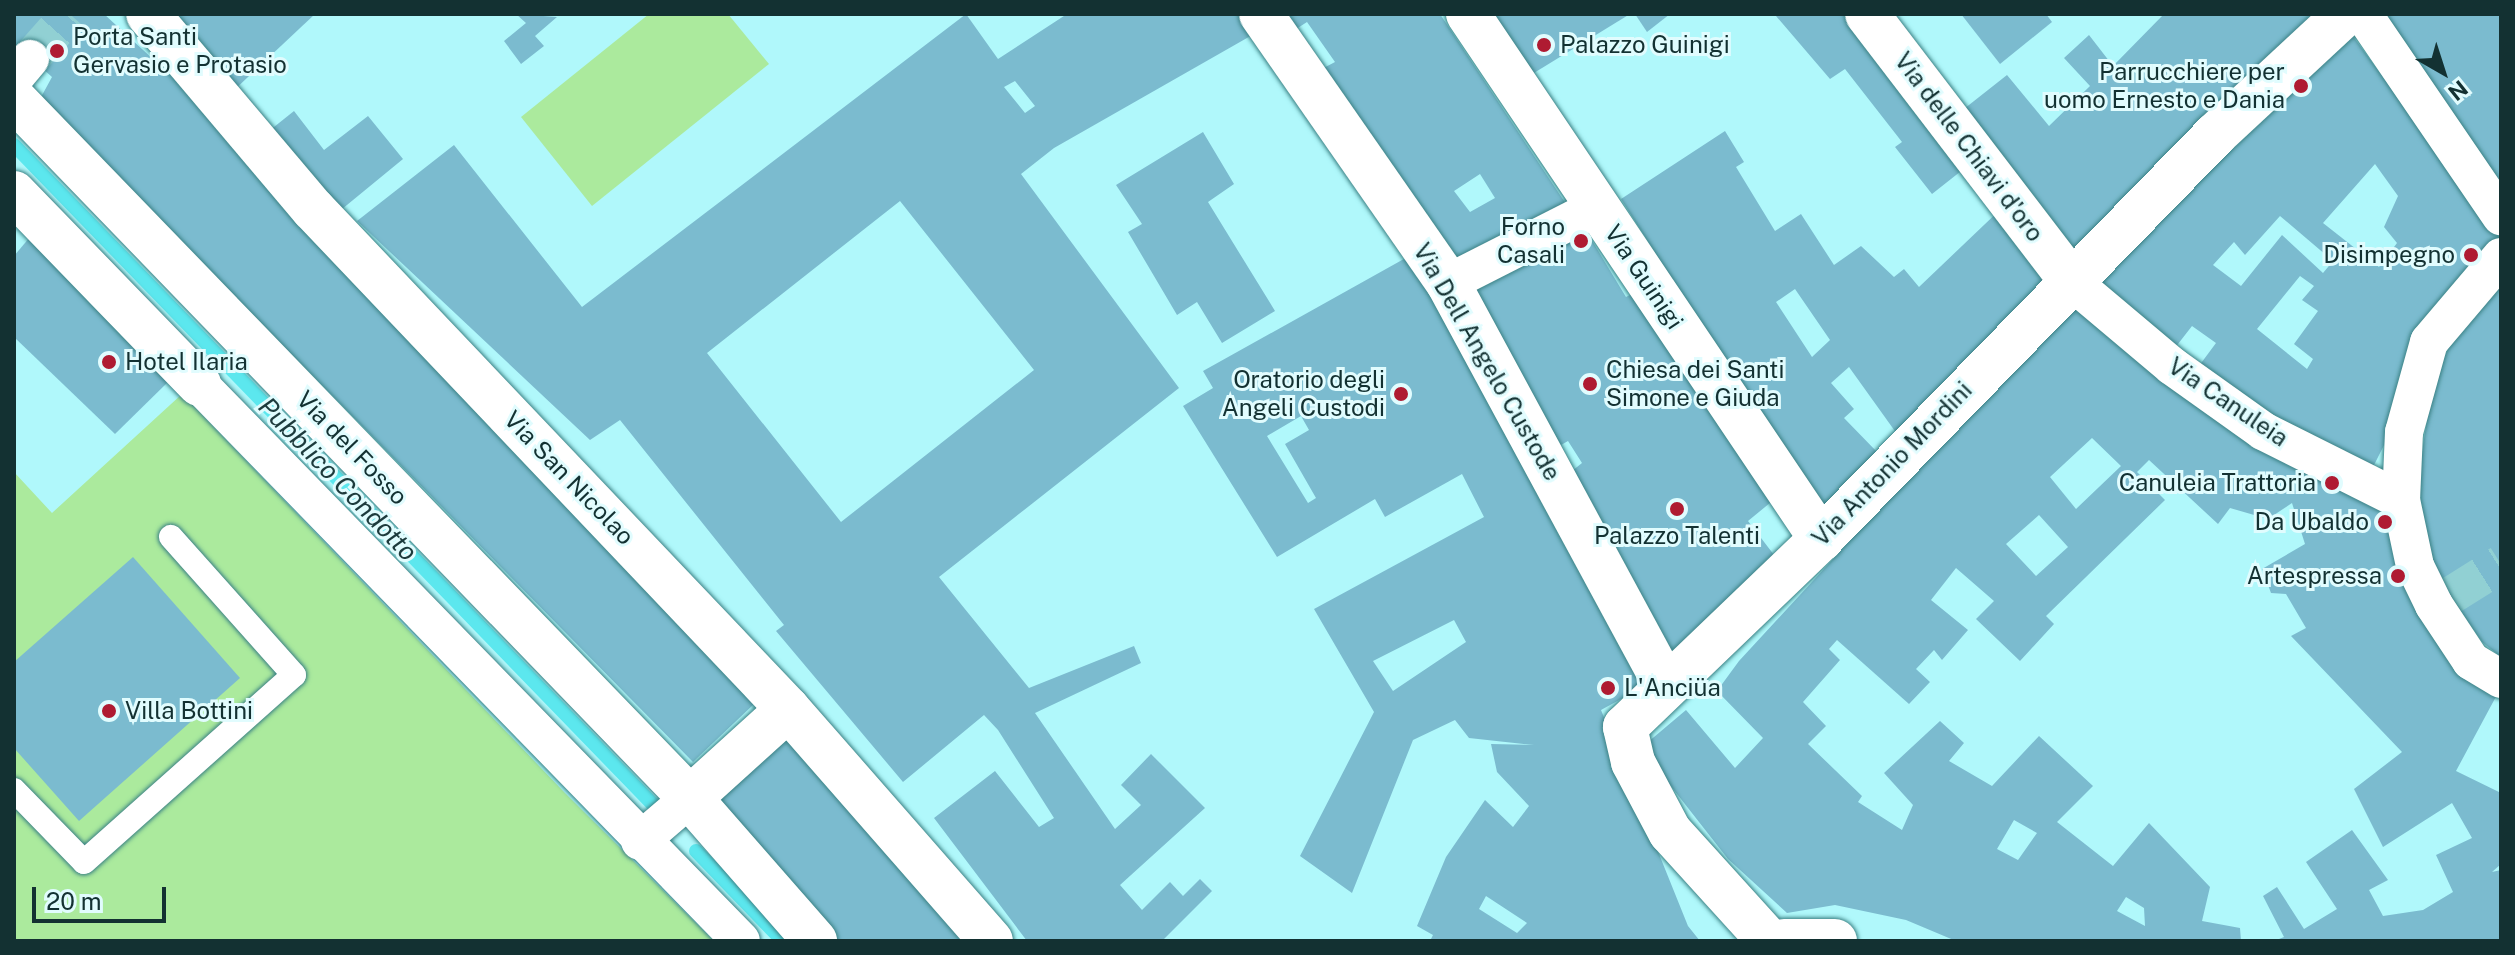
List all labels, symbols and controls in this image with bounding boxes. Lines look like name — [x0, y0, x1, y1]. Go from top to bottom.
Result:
place label: Porta Santi Gervasio e Protasio — [73, 23, 287, 79]
place label: Palazzo Guinigi — [1560, 31, 1730, 59]
north arrow — [2403, 32, 2483, 112]
marker: Palazzo Guinigi — [1535, 36, 1553, 54]
marker: Porta Santi Gervasio e Protasio — [48, 42, 66, 60]
street label: Via delle Chiavi d'oro — [1888, 46, 2050, 248]
place label: Parrucchiere per uomo Ernesto e Dania — [2043, 58, 2285, 114]
text: N — [2443, 75, 2473, 106]
marker: Parrucchiere per uomo Ernesto e Dania — [2292, 77, 2310, 95]
place label: Forno Casali — [1497, 213, 1565, 269]
street label: Via Guinigi — [1599, 219, 1689, 335]
marker: Forno Casali — [1572, 232, 1590, 250]
street label: Via Dell Angelo Custode — [1407, 238, 1567, 486]
place label: Disimpegno — [2323, 241, 2455, 269]
marker: Disimpegno — [2462, 246, 2480, 264]
place label: Hotel Ilaria — [125, 348, 248, 376]
street label: Via Canuleia — [2163, 351, 2293, 453]
marker: Hotel Ilaria — [100, 353, 118, 371]
place label: Chiesa dei Santi Simone e Giuda — [1606, 356, 1785, 412]
place label: Oratorio degli Angeli Custodi — [1222, 366, 1385, 422]
marker: Chiesa dei Santi Simone e Giuda — [1581, 375, 1599, 393]
street label: Via Antonio Mordini — [1806, 376, 1978, 552]
street label: Via del Fosso — [290, 385, 414, 511]
marker: Oratorio degli Angeli Custodi — [1392, 385, 1410, 403]
water label: Pubblico Condotto — [252, 391, 424, 567]
street label: Via San Nicolao — [498, 405, 640, 551]
place label: Canuleia Trattoria — [2119, 469, 2316, 497]
marker: Canuleia Trattoria — [2323, 474, 2341, 492]
marker: Palazzo Talenti — [1668, 500, 1686, 518]
place label: Da Ubaldo — [2254, 508, 2369, 536]
marker: Da Ubaldo — [2376, 513, 2394, 531]
place label: Palazzo Talenti — [1594, 522, 1760, 550]
place label: Artespressa — [2247, 562, 2382, 590]
marker: Artespressa — [2389, 567, 2407, 585]
place label: L'Anciüa — [1624, 674, 1721, 702]
marker: L'Anciüa — [1599, 679, 1617, 697]
place label: Villa Bottini — [125, 697, 253, 725]
marker: Villa Bottini — [100, 702, 118, 720]
scale bar — [36, 871, 170, 921]
text: 20 m — [46, 887, 102, 915]

